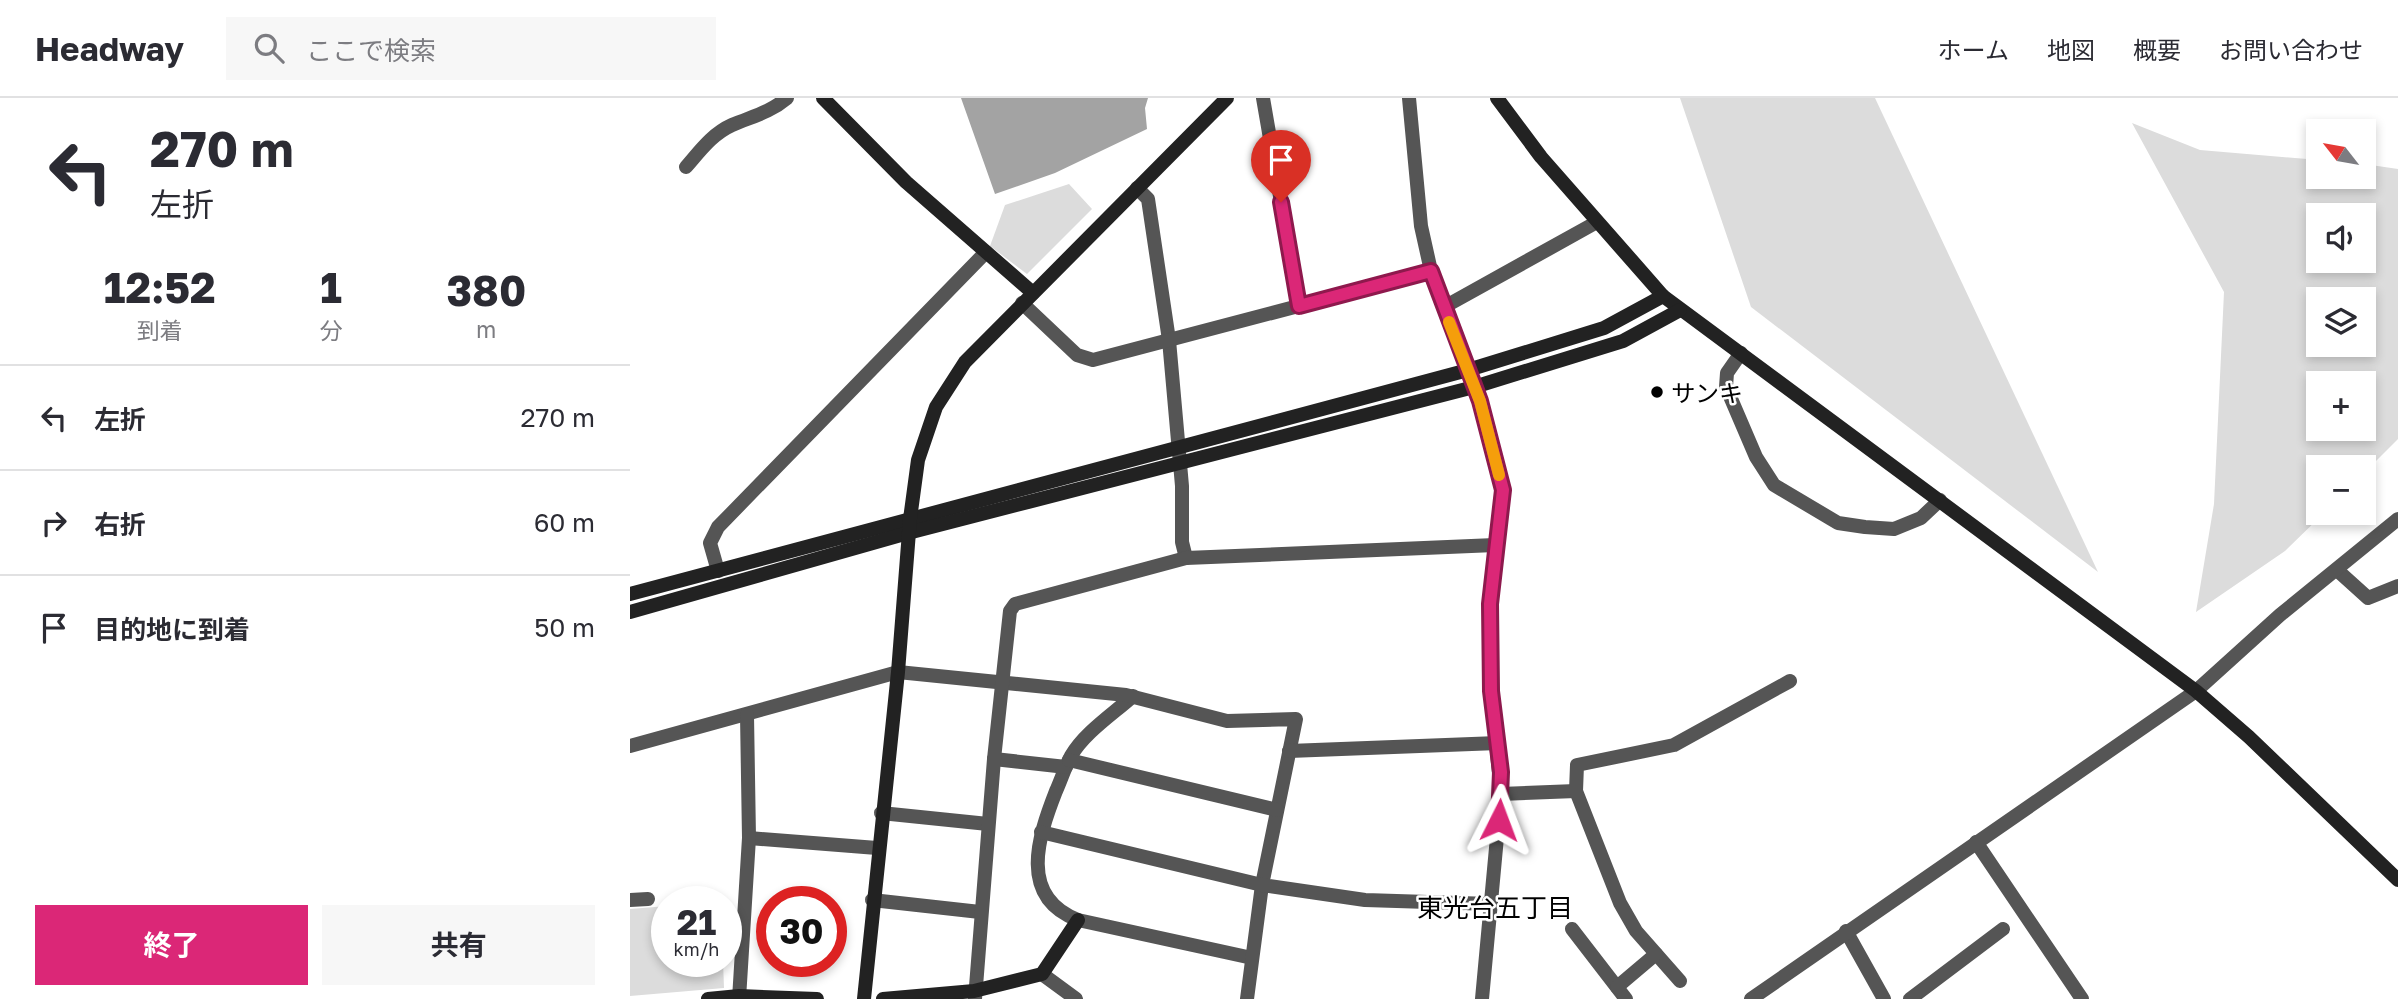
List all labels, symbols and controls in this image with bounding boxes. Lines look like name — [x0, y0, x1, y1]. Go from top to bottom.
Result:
search box — [226, 17, 716, 80]
text: Headway — [35, 29, 184, 68]
icon: search — [250, 29, 288, 67]
text: ここで検索 — [306, 35, 436, 66]
text: ホーム — [1938, 35, 2009, 64]
text: 地図 — [2047, 35, 2095, 64]
text: 概要 — [2133, 35, 2181, 64]
text: お問い合わせ — [2219, 35, 2363, 64]
text: 270 m — [150, 119, 294, 178]
north arrow — [2306, 119, 2376, 189]
map controls — [2306, 119, 2376, 525]
icon: left — [35, 126, 126, 217]
pin — [1251, 130, 1311, 202]
icon: arrive — [1262, 141, 1300, 179]
text: 左折 — [150, 185, 214, 223]
button: sound — [2306, 203, 2376, 273]
text: 12:52 — [104, 262, 216, 312]
text: 1 — [320, 262, 342, 312]
text: 380 — [446, 265, 526, 315]
button: layers — [2306, 287, 2376, 357]
text: m — [476, 315, 496, 343]
text: 到着 — [137, 316, 183, 344]
text: 分 — [320, 316, 343, 344]
button: + — [2306, 371, 2376, 441]
place label: サンキ — [1671, 378, 1743, 407]
marker: サンキ — [1649, 384, 1665, 400]
icon: left — [35, 399, 73, 437]
text: 270 m — [521, 402, 595, 433]
text: 左折 — [94, 404, 146, 435]
button: − — [2306, 455, 2376, 525]
icon: right — [35, 504, 73, 542]
text: 60 m — [534, 507, 595, 538]
text: 右折 — [94, 509, 146, 540]
icon: arrive — [35, 609, 73, 647]
text: 50 m — [534, 612, 595, 643]
text: 目的地に到着 — [94, 614, 250, 645]
position arrow — [1462, 783, 1536, 857]
speed limit sign: 30 — [756, 886, 847, 977]
district label: 東光台五丁目 — [1417, 892, 1573, 923]
text: 21 — [677, 901, 716, 943]
button: 終了 — [35, 905, 308, 985]
button: 共有 — [322, 905, 595, 985]
text: km/h — [674, 938, 719, 960]

